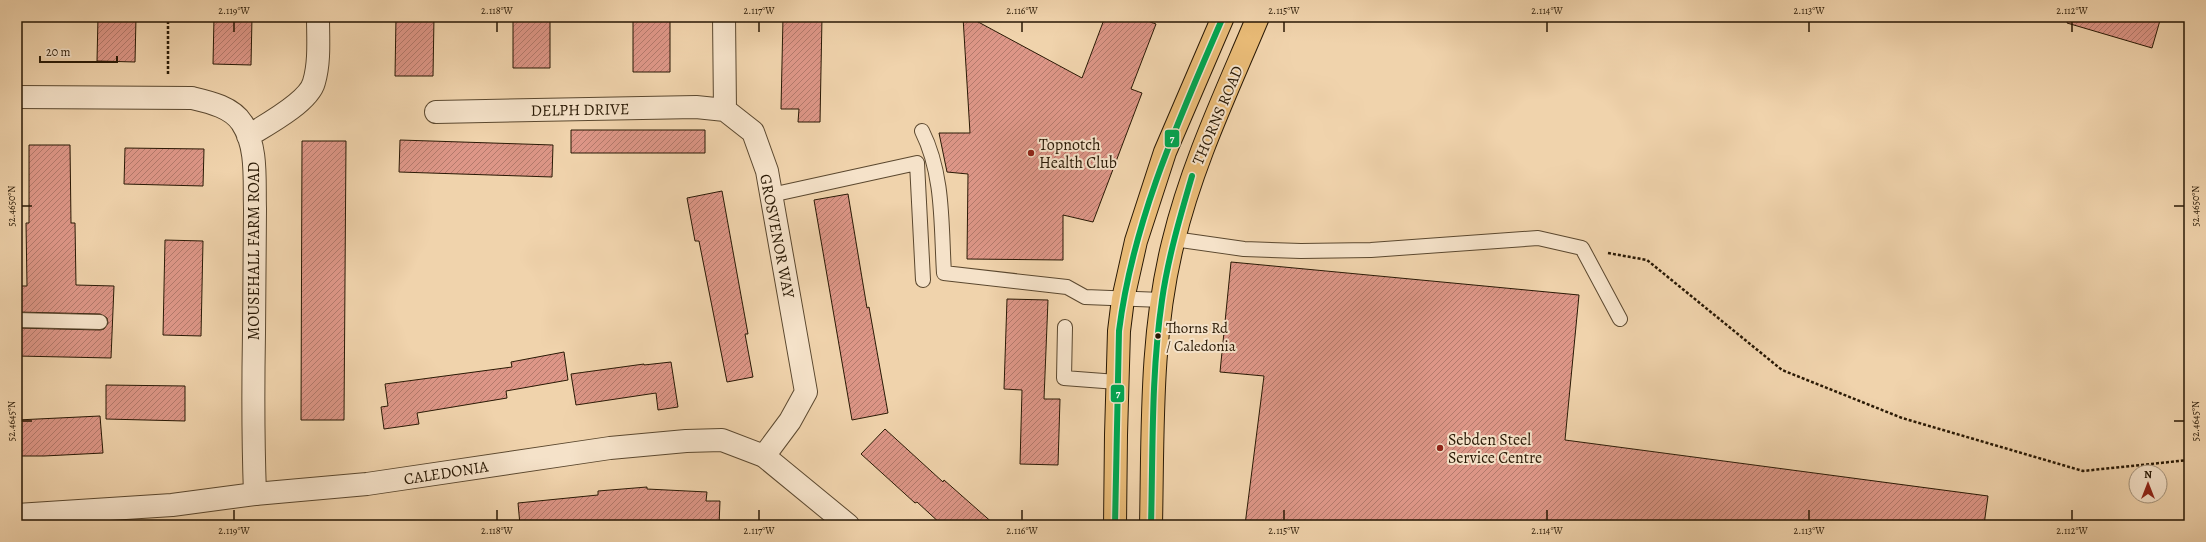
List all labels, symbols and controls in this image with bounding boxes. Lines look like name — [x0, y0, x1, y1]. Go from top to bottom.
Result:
text: 2.119°W — [218, 4, 250, 17]
text: 2.118°W — [481, 4, 514, 17]
text: 2.117°W — [743, 4, 775, 17]
text: 2.116°W — [1006, 4, 1038, 17]
text: 2.115°W — [1268, 4, 1300, 17]
text: 2.114°W — [1531, 4, 1563, 17]
text: 2.113°W — [1793, 4, 1825, 17]
text: 2.112°W — [2056, 4, 2089, 17]
scale bar — [40, 38, 117, 64]
text: 20 m — [46, 44, 70, 60]
street label: THORNS ROAD — [1187, 62, 1249, 168]
street label: DELPH DRIVE — [531, 98, 629, 122]
line badge: 7 — [1164, 129, 1180, 148]
text: 7 — [1170, 131, 1175, 146]
place label: Topnotch Health Club — [1039, 134, 1117, 174]
marker: Topnotch Health Club — [1026, 148, 1036, 158]
street label: MOUSEHALL FARM ROAD — [243, 162, 265, 340]
street label: GROSVENOR WAY — [754, 172, 800, 301]
text: 52.4650°N — [5, 185, 18, 227]
text: 52.4650°N — [2189, 185, 2202, 227]
place label: Thorns Rd / Caledonia — [1166, 318, 1236, 356]
marker: Thorns Rd / Caledonia — [1153, 331, 1163, 341]
line badge: 7 — [1110, 384, 1125, 403]
text: 7 — [1116, 386, 1121, 401]
text: 52.4645°N — [5, 401, 18, 441]
text: 52.4645°N — [2189, 401, 2202, 441]
place label: Sebden Steel Service Centre — [1448, 429, 1542, 469]
marker: Sebden Steel Service Centre — [1435, 443, 1445, 453]
street label: CALEDONIA — [402, 455, 491, 491]
north arrow — [2128, 464, 2168, 504]
text: N — [2144, 467, 2152, 482]
text: 2.119°W — [218, 524, 250, 537]
text: 2.118°W — [481, 524, 514, 537]
text: 2.117°W — [743, 524, 775, 537]
text: 2.116°W — [1006, 524, 1038, 537]
text: 2.115°W — [1268, 524, 1300, 537]
text: 2.114°W — [1531, 524, 1563, 537]
text: 2.113°W — [1793, 524, 1825, 537]
text: 2.112°W — [2056, 524, 2089, 537]

